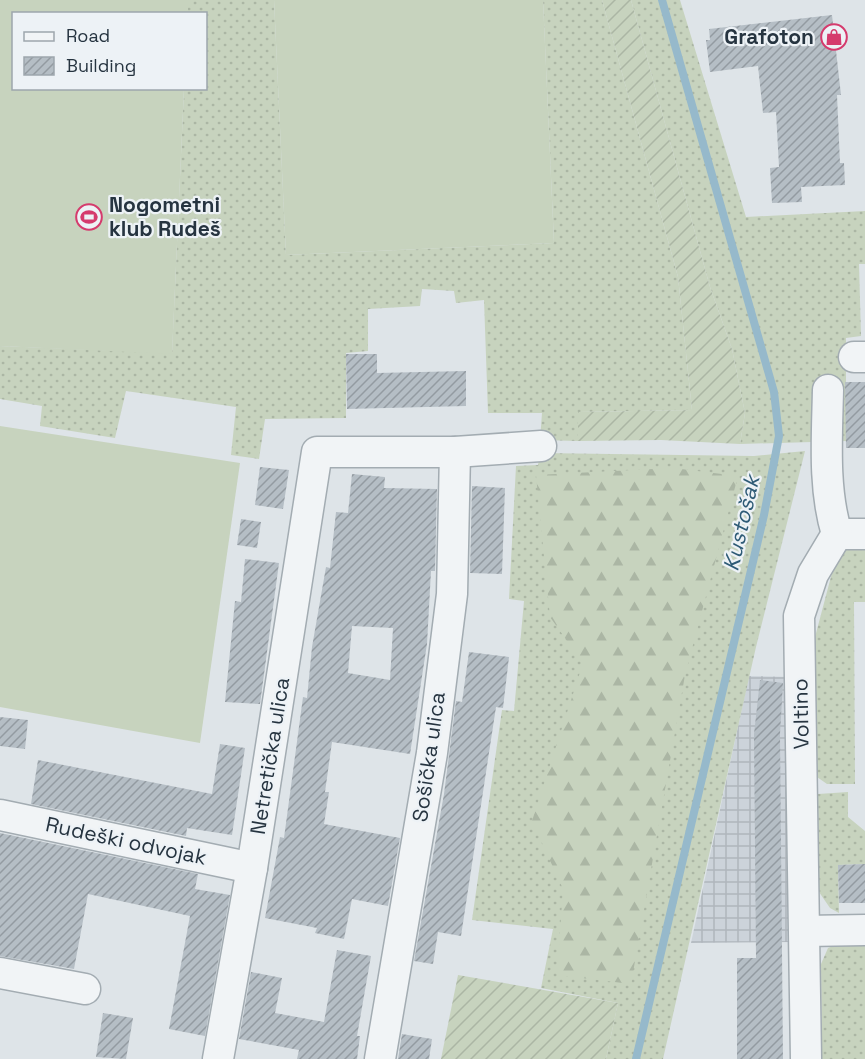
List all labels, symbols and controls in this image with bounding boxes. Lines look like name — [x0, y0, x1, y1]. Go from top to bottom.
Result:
legend — [12, 12, 207, 90]
shop icon: Grafoton — [819, 22, 849, 52]
place label: Grafoton — [724, 23, 814, 50]
text: Road — [66, 24, 110, 47]
text: Building — [66, 54, 136, 77]
place label: Nogometni klub Rudeš — [109, 191, 221, 242]
sports icon: Nogometni klub Rudeš — [74, 202, 104, 232]
water label: Kustošak — [716, 470, 766, 574]
street label: Netretička ulica — [244, 675, 295, 836]
street label: Voltino — [786, 678, 815, 750]
street label: Sošička ulica — [406, 690, 451, 824]
street label: Rudeški odvojak — [43, 810, 209, 871]

